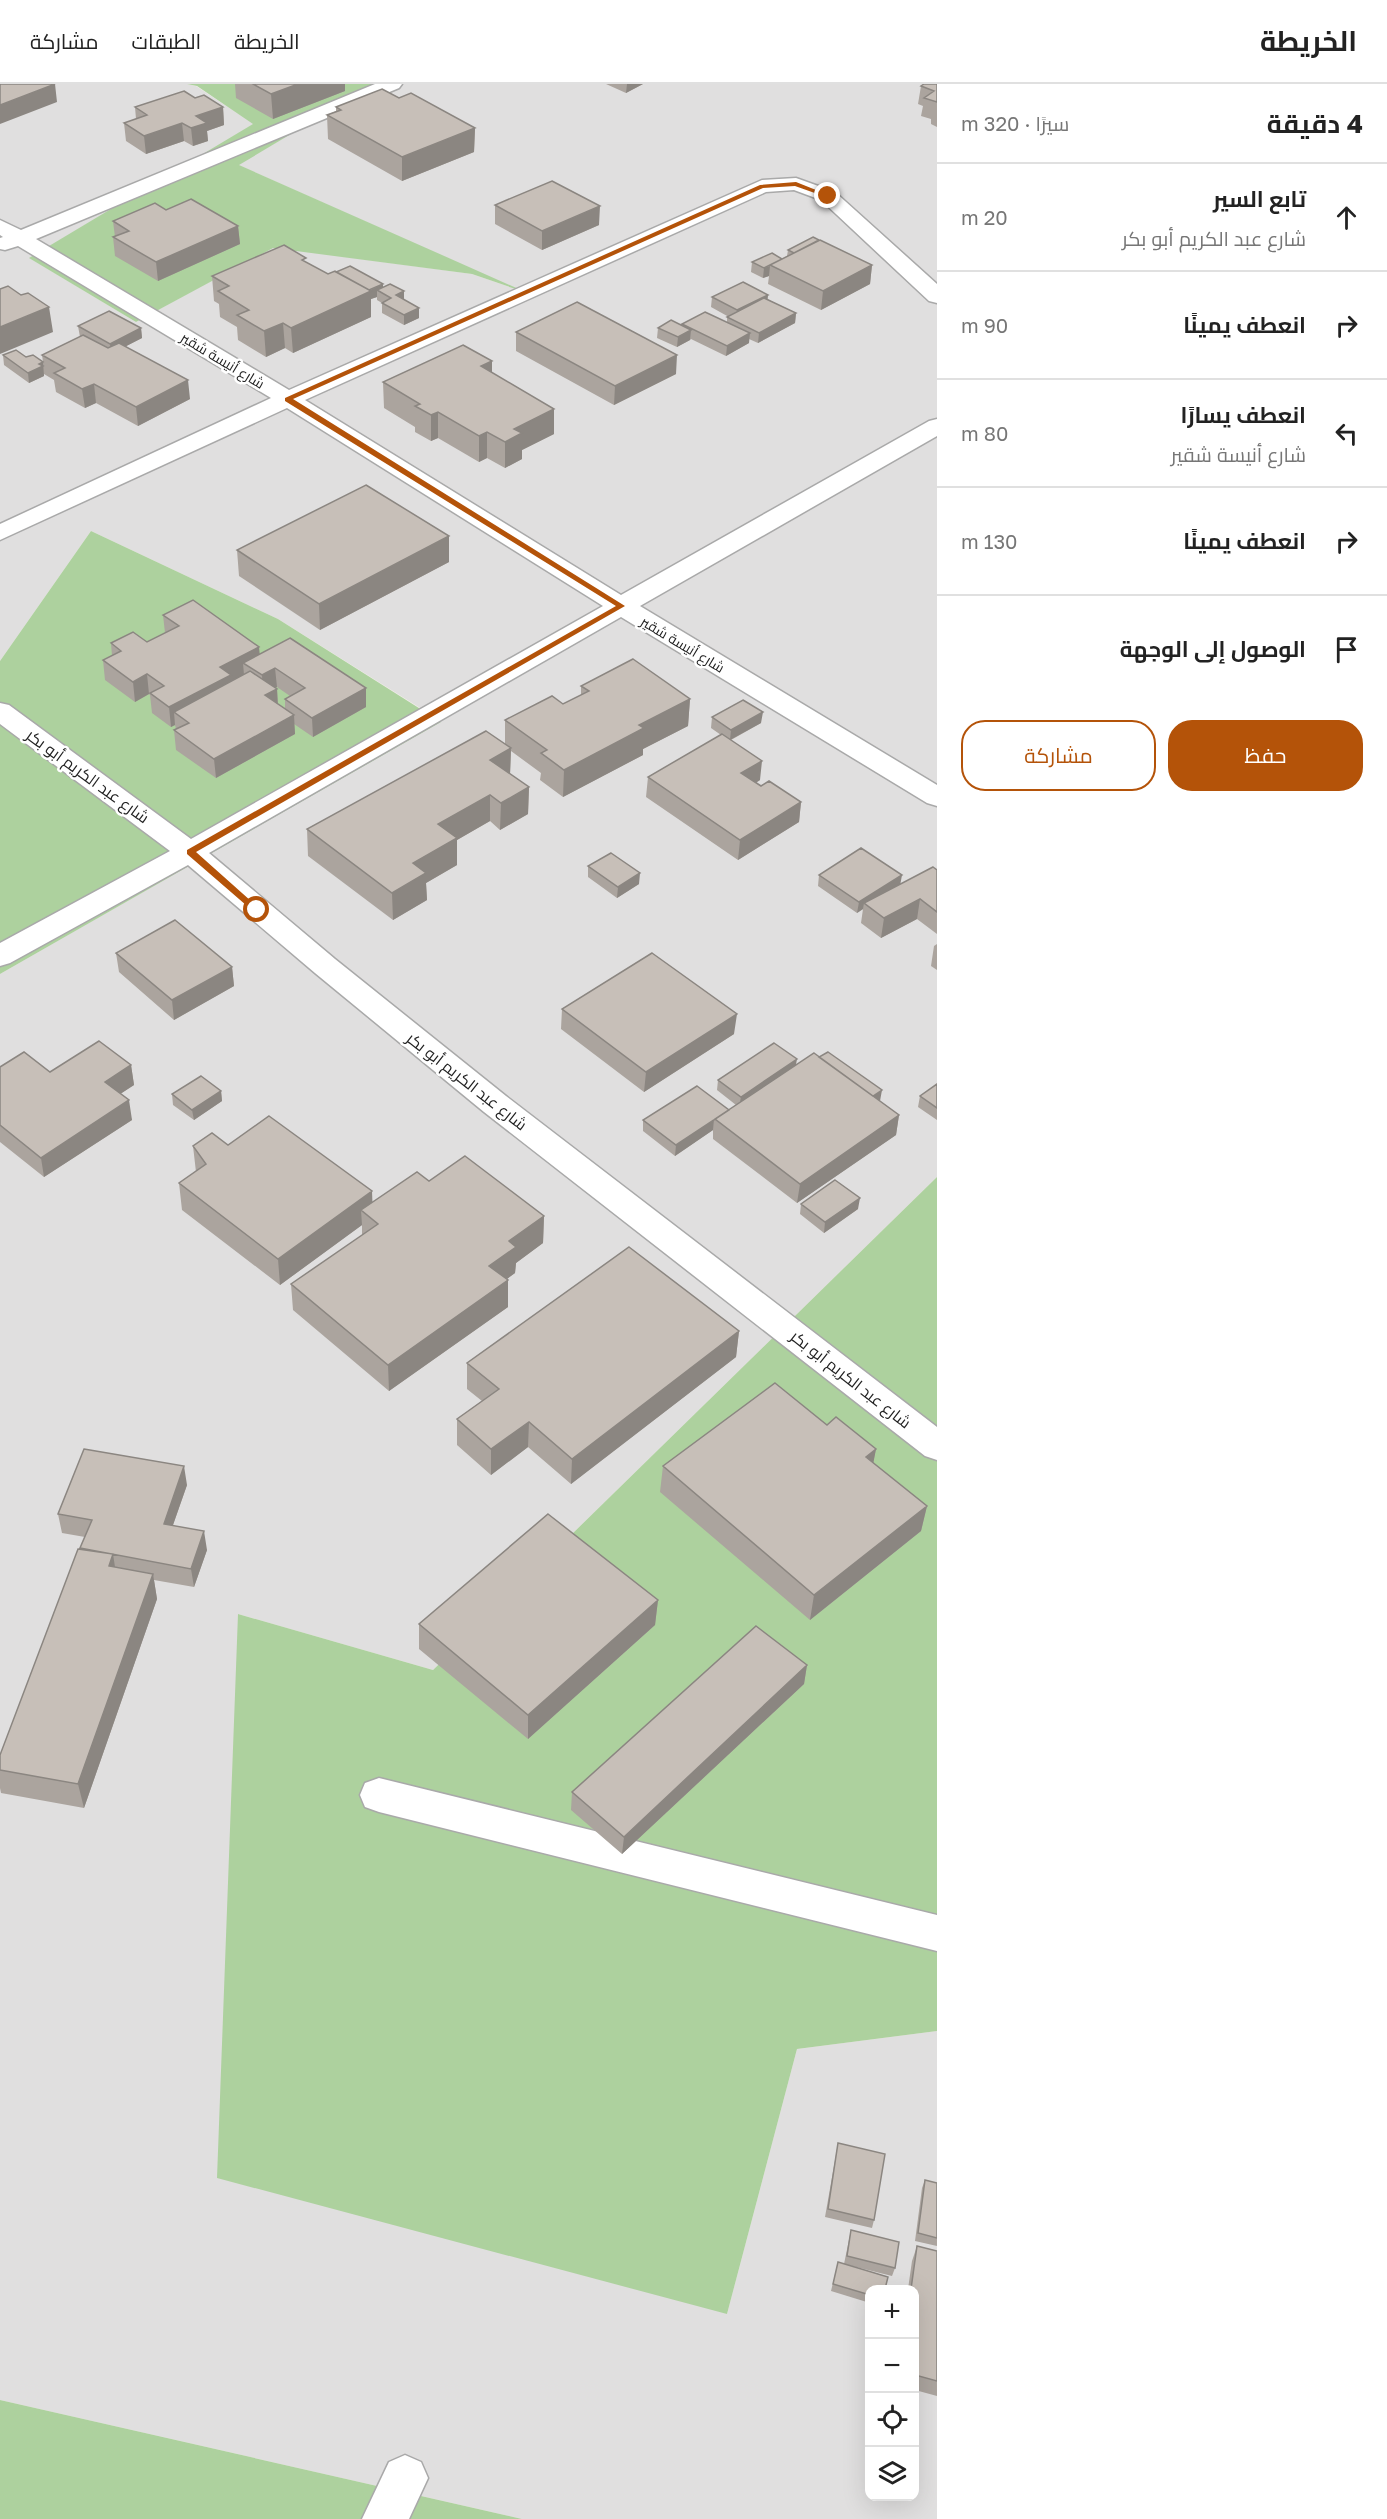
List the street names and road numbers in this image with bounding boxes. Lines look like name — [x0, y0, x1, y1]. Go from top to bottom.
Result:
street label: شارع أنيسة شقير — [177, 328, 268, 393]
street label: شارع أنيسة شقير — [637, 612, 728, 677]
street label: شارع عبد الكريم أبو بكر — [21, 724, 153, 829]
street label: شارع عبد الكريم أبو بكر — [401, 1027, 531, 1136]
street label: شارع عبد الكريم أبو بكر — [785, 1325, 915, 1434]

